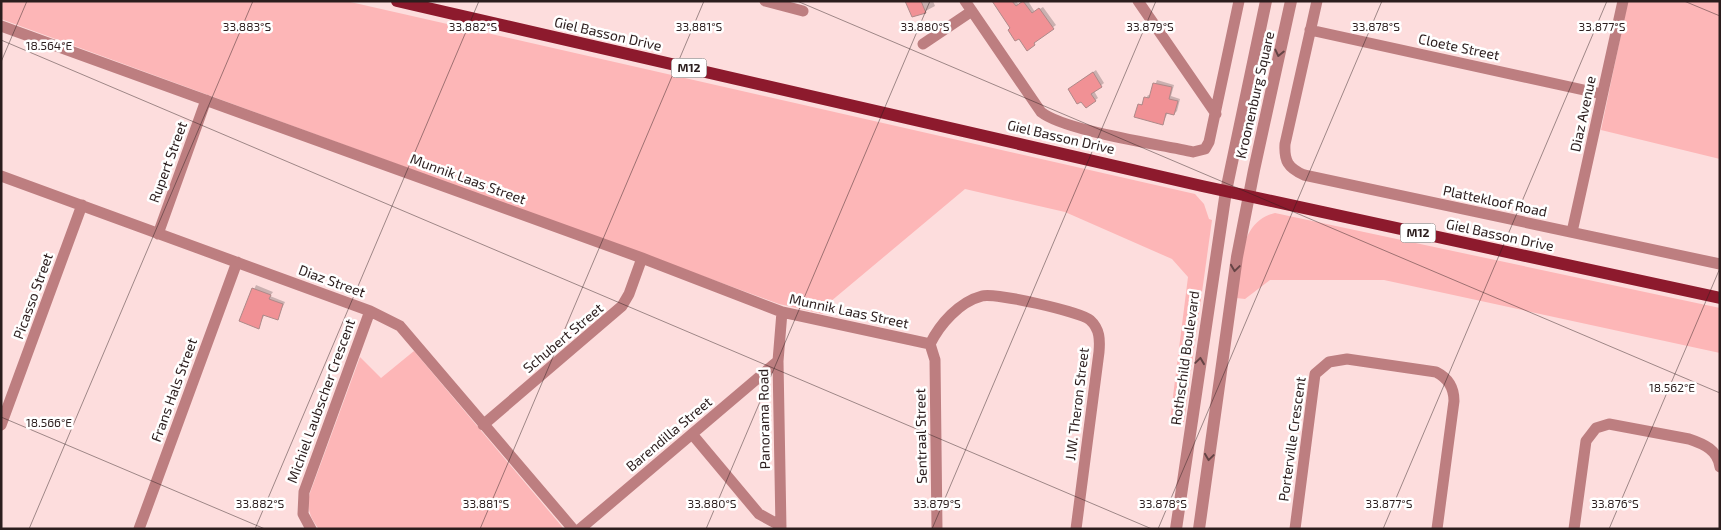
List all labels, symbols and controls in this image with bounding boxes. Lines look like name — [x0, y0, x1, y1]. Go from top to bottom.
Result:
street label: Giel Basson Drive — [553, 13, 663, 54]
text: 33.883°S — [223, 19, 271, 33]
text: 33.882°S — [449, 19, 498, 33]
text: 33.881°S — [676, 19, 723, 33]
text: 33.880°S — [901, 19, 950, 33]
text: 33.879°S — [1126, 19, 1174, 33]
text: 33.878°S — [1352, 19, 1400, 33]
text: 33.877°S — [1579, 19, 1626, 33]
street label: Kroonenburg Square — [1232, 29, 1277, 160]
street label: Cloete Street — [1417, 30, 1501, 63]
text: 18.564°E — [26, 38, 73, 52]
one-way arrow — [1274, 49, 1285, 58]
road number: M12 — [672, 58, 706, 78]
street label: Diaz Avenue — [1566, 74, 1599, 153]
street label: Giel Basson Drive — [1006, 116, 1116, 157]
street label: Rupert Street — [145, 119, 190, 205]
street label: Munnik Laas Street — [408, 150, 528, 207]
street label: Plattekloof Road — [1442, 181, 1549, 220]
street label: Giel Basson Drive — [1445, 215, 1556, 254]
road number: M12 — [1400, 224, 1436, 242]
street label: Picasso Street — [9, 250, 56, 341]
street label: Diaz Street — [297, 261, 368, 300]
one-way arrow — [1231, 264, 1241, 272]
street label: Munnik Laas Street — [788, 290, 910, 331]
street label: Rothschild Boulevard — [1167, 290, 1202, 426]
street label: Schubert Street — [519, 299, 606, 376]
street label: Michiel Laubscher Crescent — [283, 316, 358, 485]
street label: Frans Hals Street — [147, 336, 200, 444]
street label: J.W. Theron Street — [1061, 346, 1092, 461]
one-way arrow — [1194, 356, 1204, 365]
street label: Panorama Road — [754, 369, 773, 469]
street label: Porterville Crescent — [1274, 375, 1309, 502]
text: 18.562°E — [1649, 380, 1695, 394]
street label: Sentraal Street — [911, 388, 930, 484]
street label: Barendilla Street — [622, 393, 715, 475]
text: 18.566°E — [26, 415, 72, 429]
one-way arrow — [1204, 453, 1215, 461]
text: 33.882°S — [236, 496, 285, 510]
text: 33.881°S — [463, 496, 510, 510]
text: 33.880°S — [688, 496, 737, 510]
text: 33.879°S — [913, 496, 961, 510]
text: 33.878°S — [1139, 496, 1187, 510]
text: 33.877°S — [1366, 496, 1413, 510]
text: 33.876°S — [1591, 496, 1639, 510]

